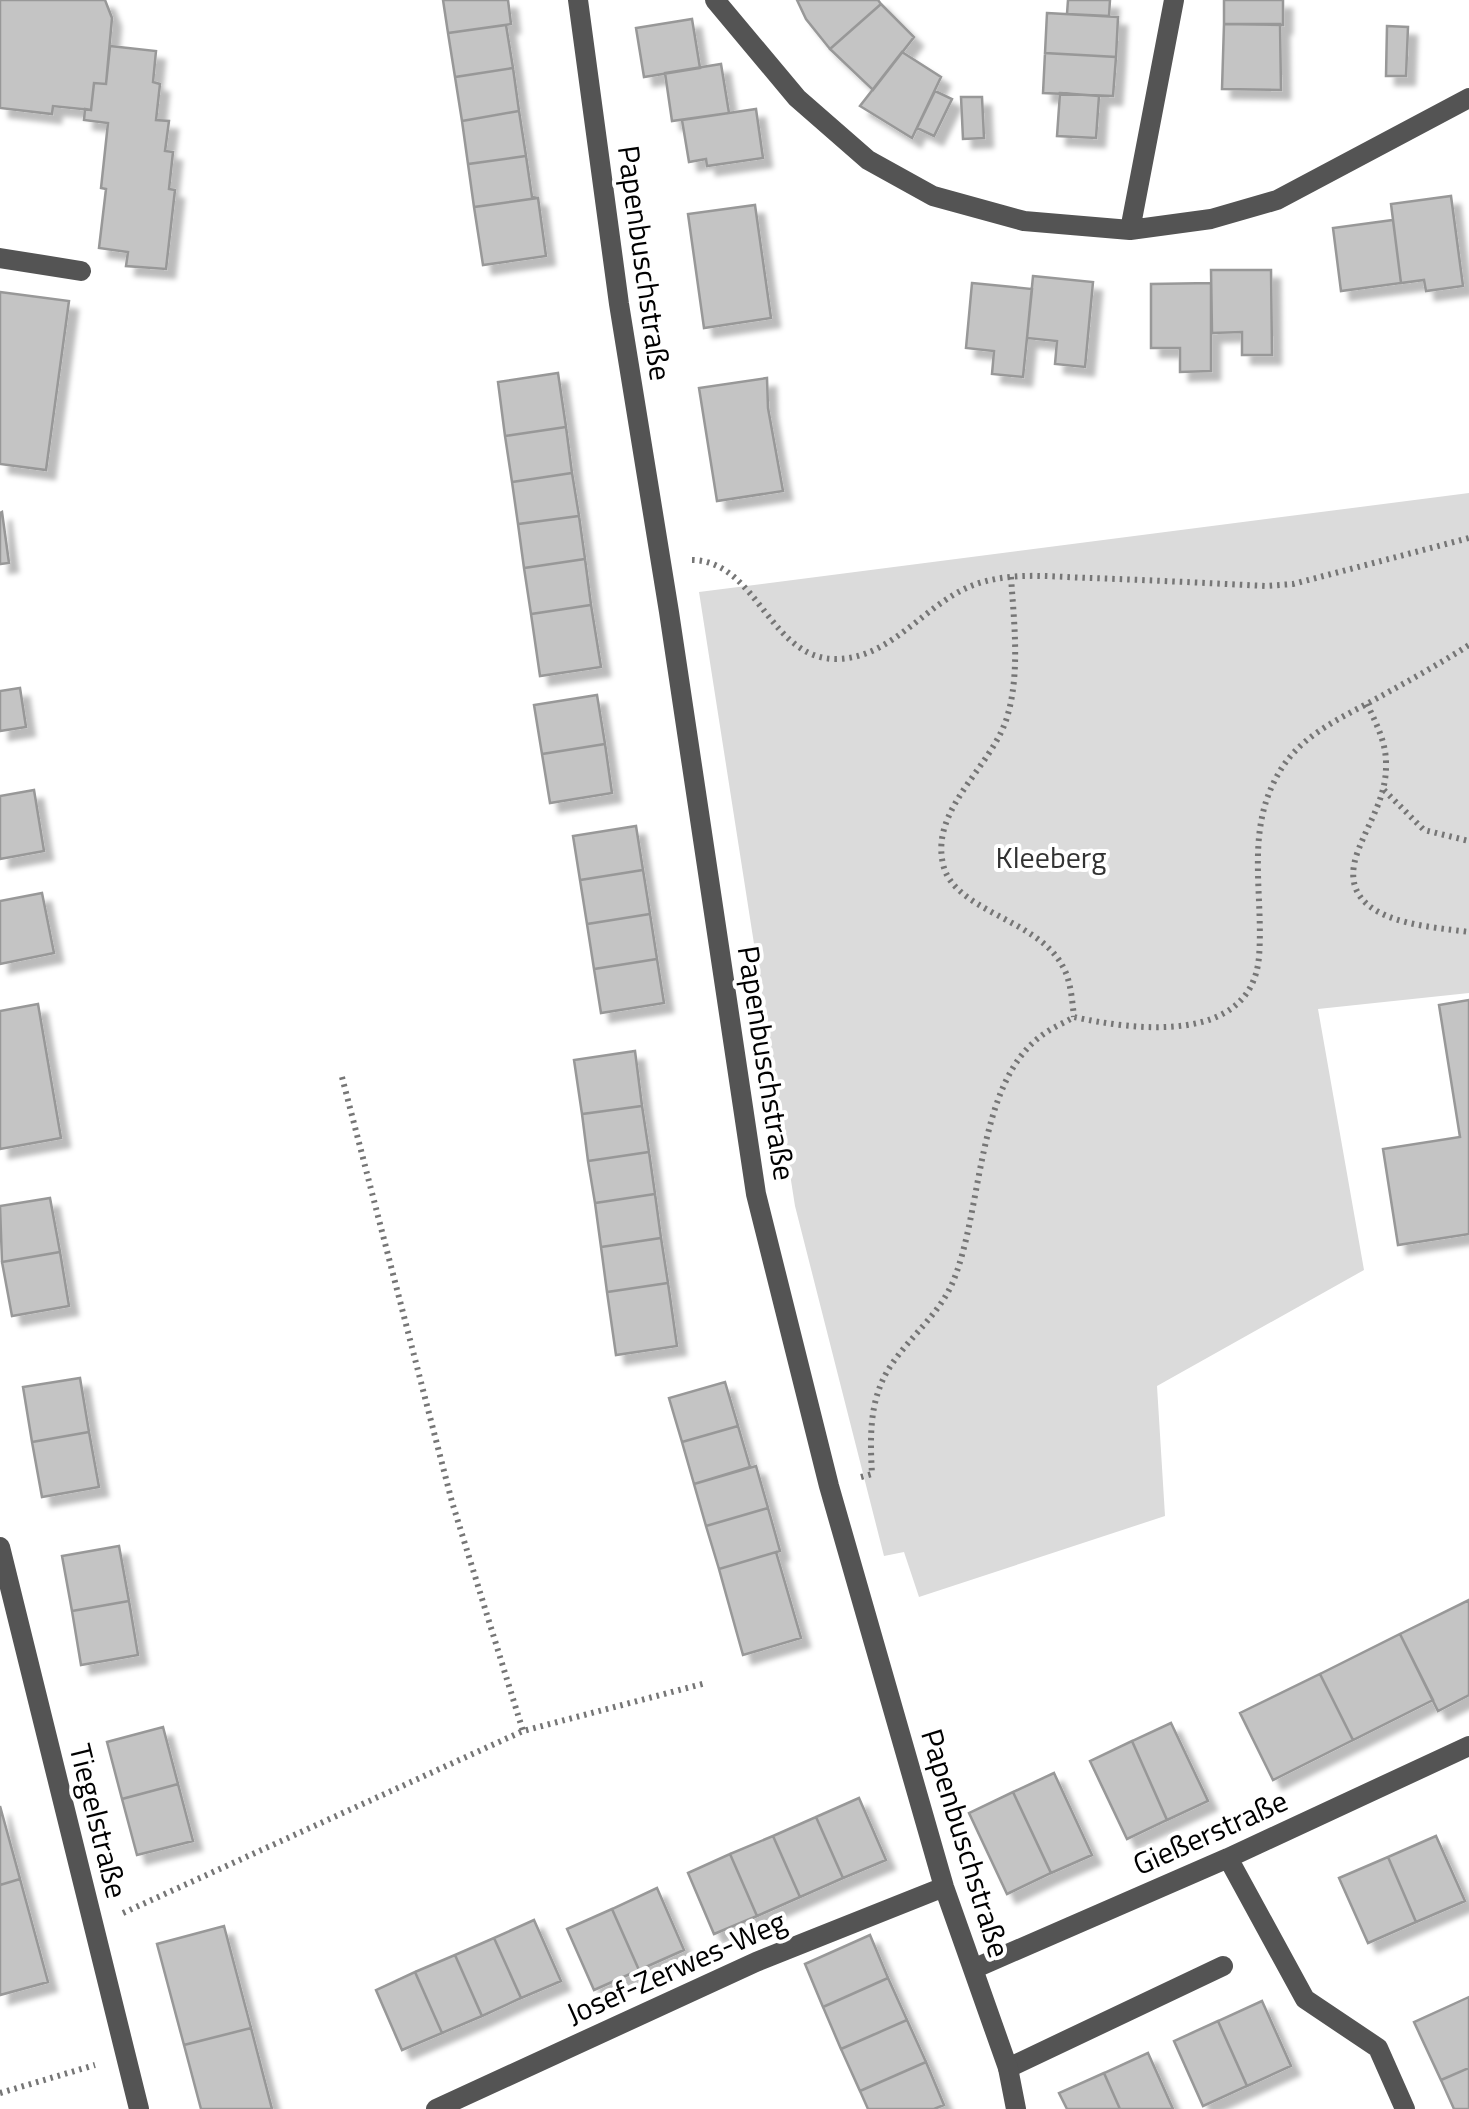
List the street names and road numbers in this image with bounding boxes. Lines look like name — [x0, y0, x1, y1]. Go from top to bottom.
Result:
street label: Papenbuschstraße — [606, 143, 684, 383]
street label: Papenbuschstraße — [726, 942, 808, 1184]
street label: Papenbuschstraße — [909, 1723, 1023, 1963]
street label: Tiegelstraße — [58, 1739, 140, 1903]
street label: Gießerstraße — [1125, 1777, 1295, 1887]
street label: Josef-Zerwes-Weg — [559, 1898, 793, 2036]

